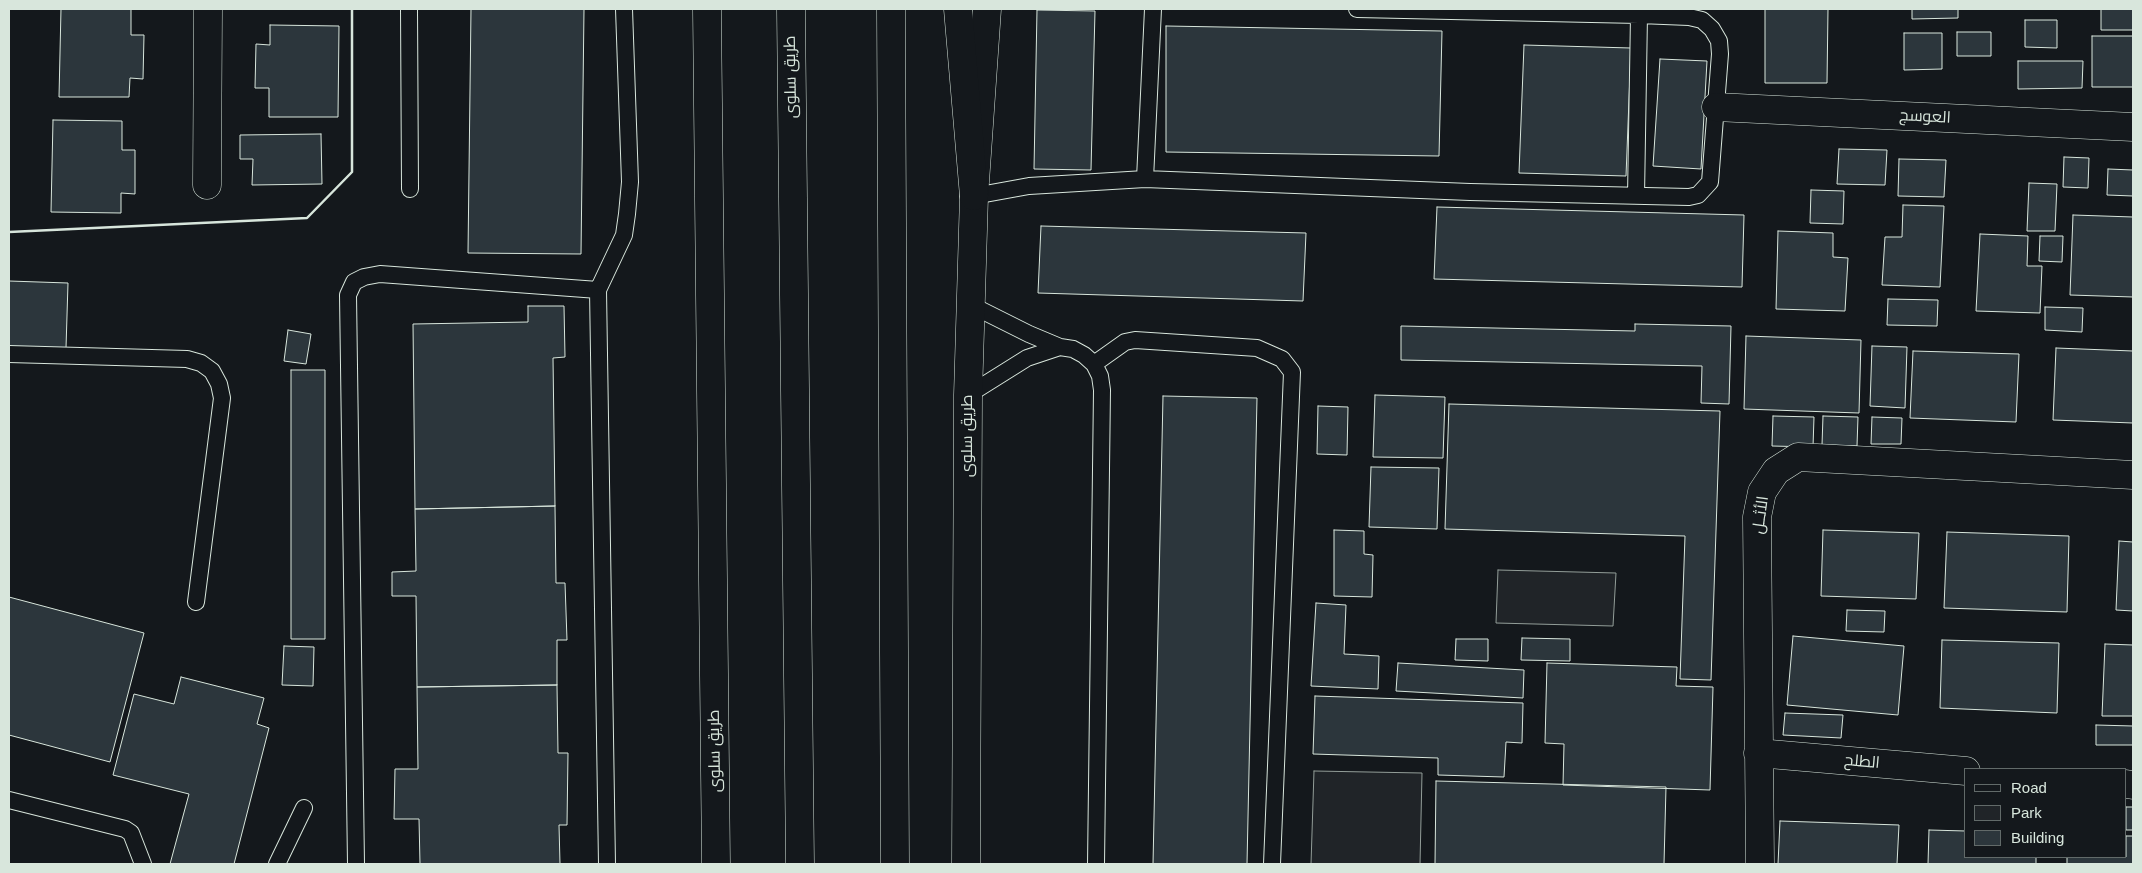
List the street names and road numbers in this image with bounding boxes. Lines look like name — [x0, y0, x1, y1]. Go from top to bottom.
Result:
street label: طريق سلوى — [781, 35, 801, 119]
street label: العوسج — [1899, 106, 1951, 128]
street label: طريق سلوى — [958, 395, 978, 477]
street label: الأثــل — [1749, 495, 1773, 535]
street label: طريق سلوى — [705, 709, 725, 793]
street label: الطلح — [1843, 751, 1881, 773]

